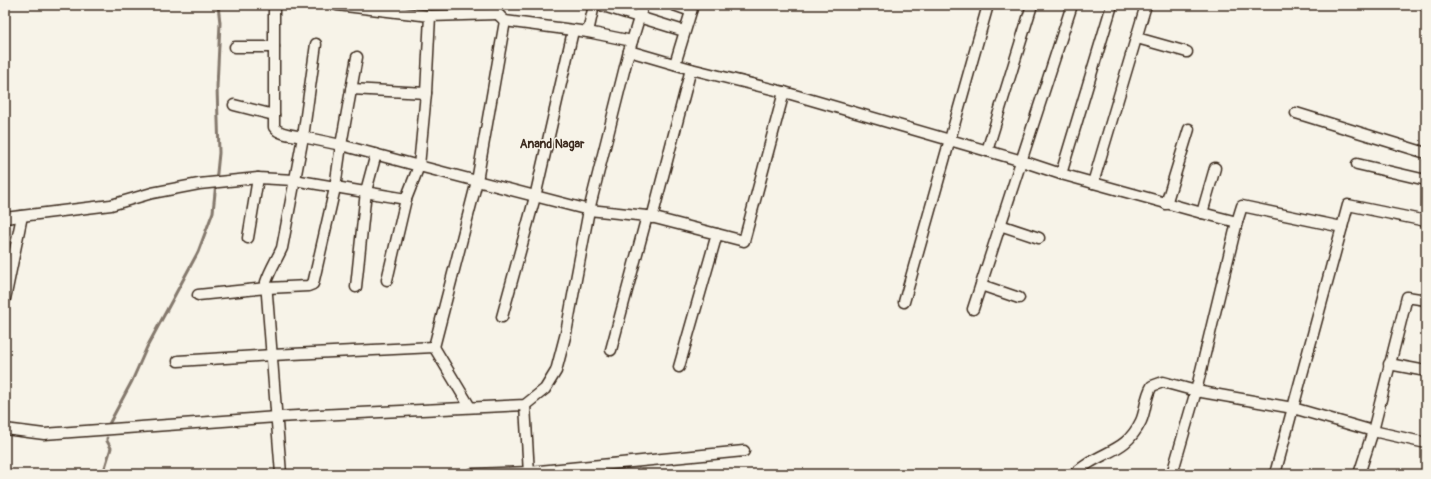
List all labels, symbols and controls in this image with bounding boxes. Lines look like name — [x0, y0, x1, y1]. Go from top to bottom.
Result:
district label: Anand Nagar — [520, 137, 585, 152]

